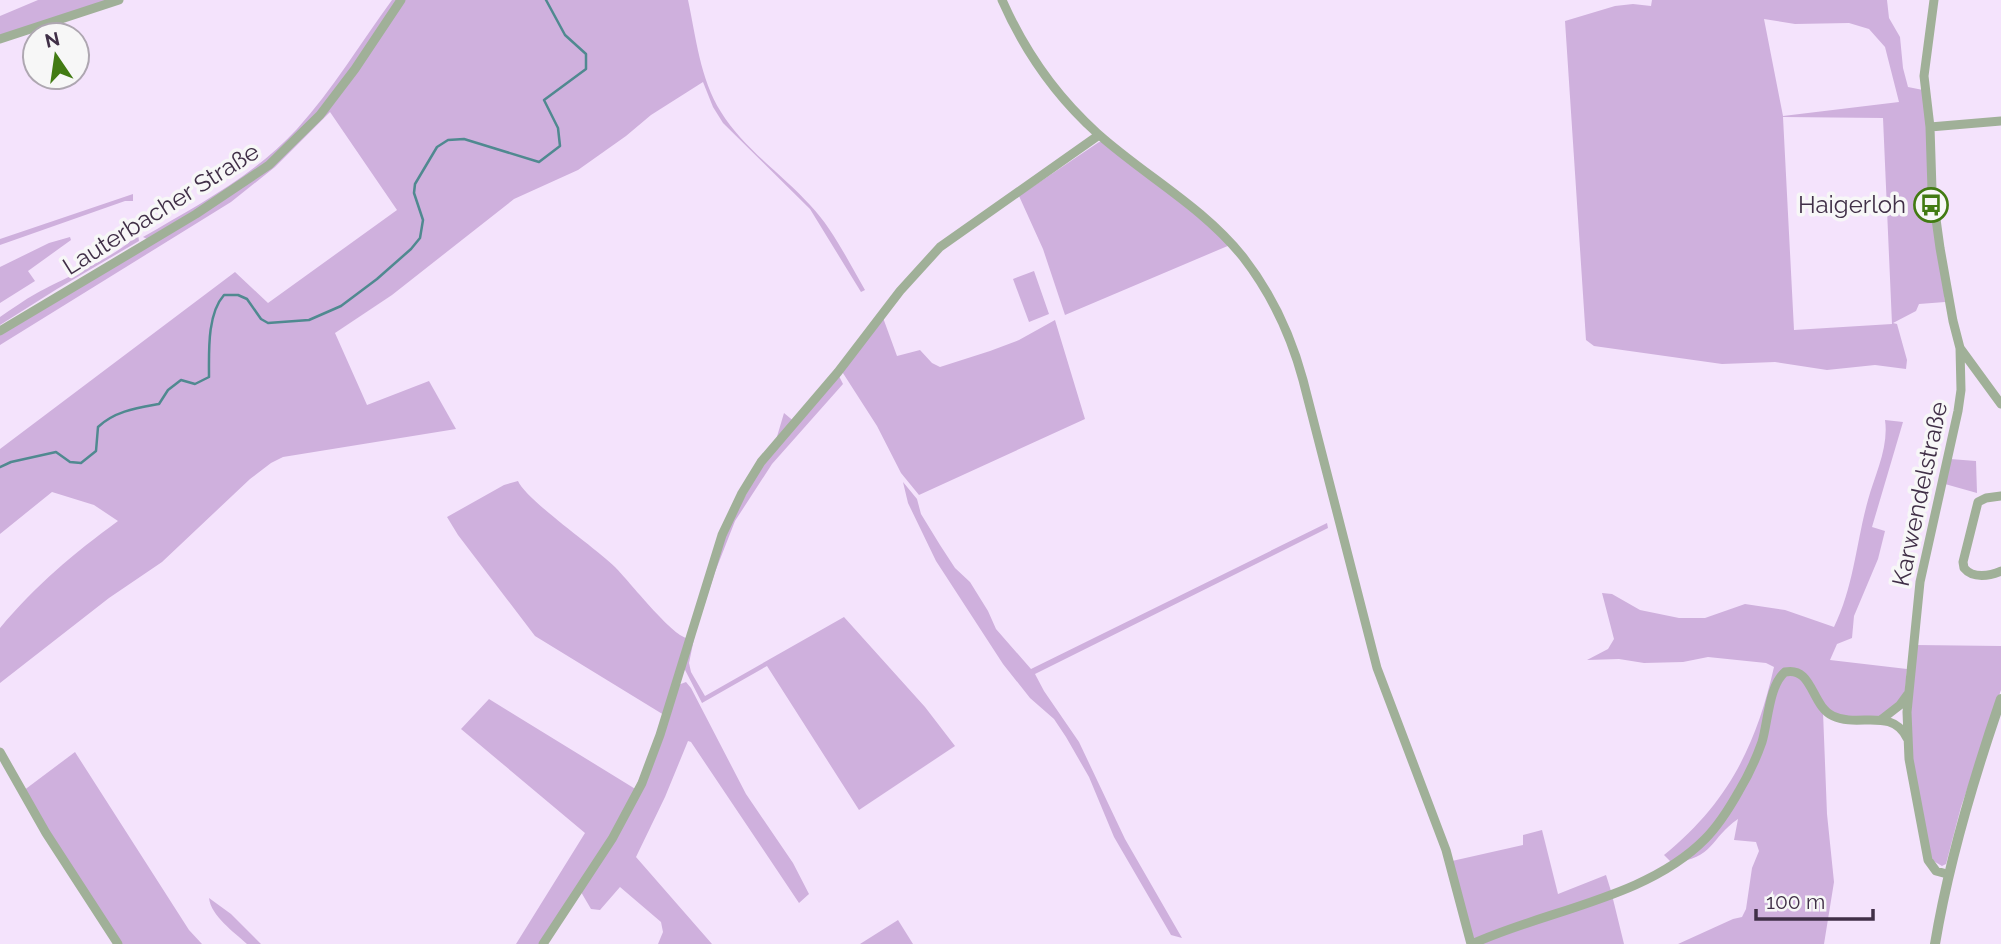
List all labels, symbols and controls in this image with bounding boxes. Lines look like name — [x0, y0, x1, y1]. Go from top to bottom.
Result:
north arrow — [21, 21, 91, 91]
text: N — [43, 27, 62, 52]
street label: Lauterbacher Straße — [57, 136, 264, 281]
bus stop icon: Haigerloh — [1912, 186, 1950, 224]
place label: Haigerloh — [1798, 190, 1906, 219]
street label: Karwendelstraße — [1886, 399, 1953, 589]
scale bar — [1756, 878, 1873, 922]
text: 100 m — [1766, 889, 1825, 914]

